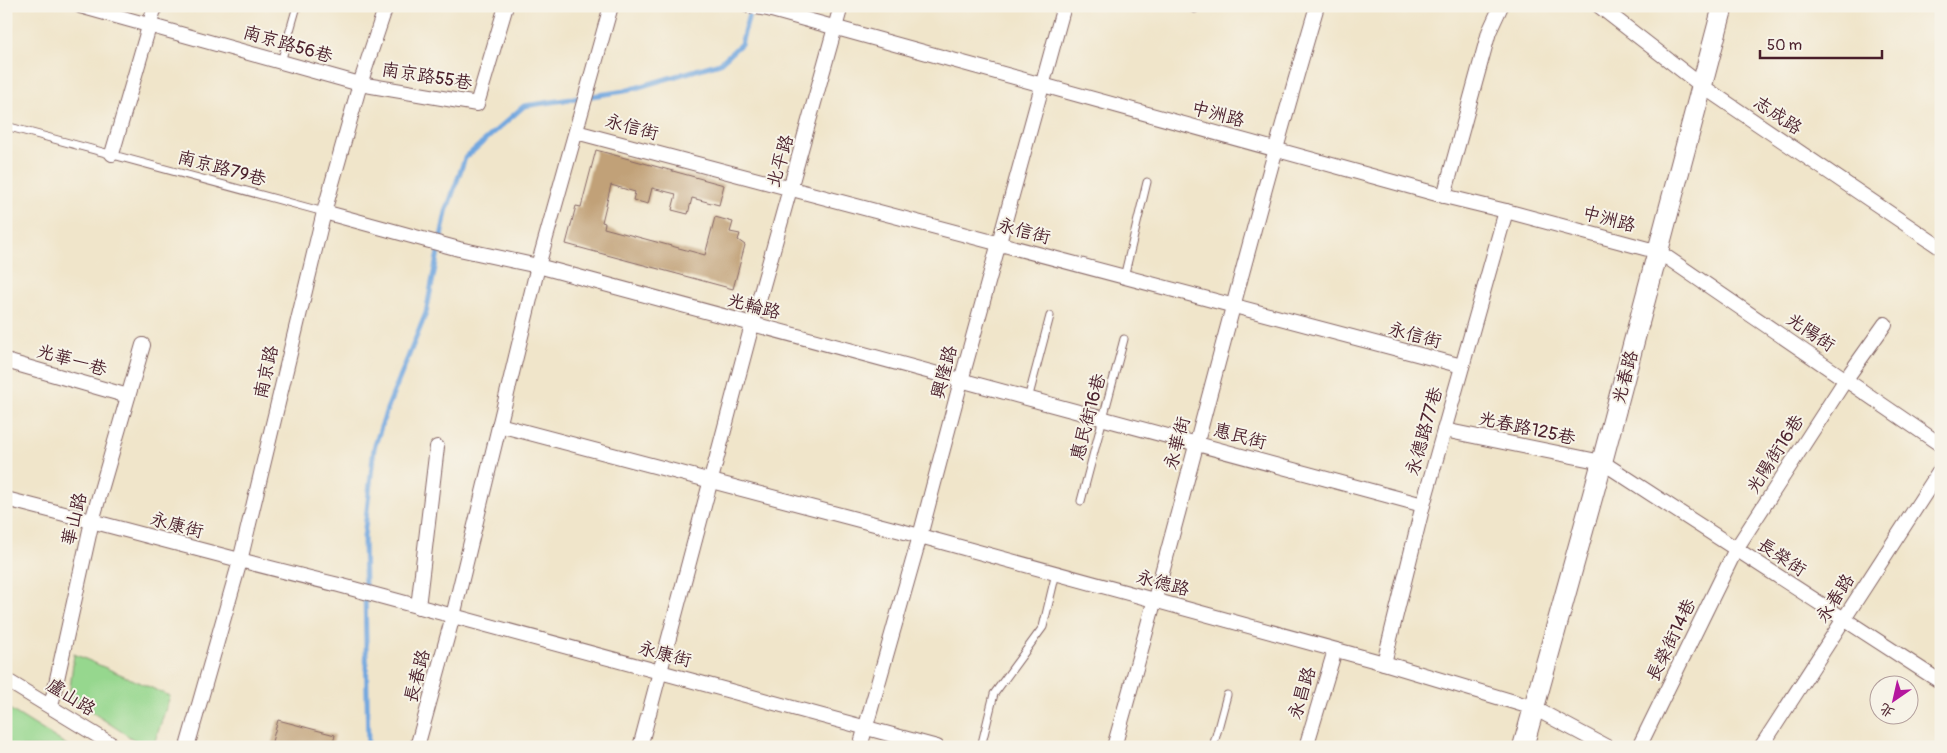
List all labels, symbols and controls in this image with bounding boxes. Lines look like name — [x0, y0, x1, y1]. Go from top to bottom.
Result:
street label: 南京路56巷 — [240, 21, 335, 68]
scale bar — [1760, 28, 1882, 60]
text: 50 m — [1767, 36, 1802, 55]
street label: 南京路55巷 — [380, 58, 474, 95]
street label: 志成路 — [1749, 91, 1807, 140]
street label: 中洲路 — [1189, 96, 1247, 133]
street label: 永信街 — [603, 109, 661, 146]
street label: 北平路 — [762, 132, 799, 190]
street label: 南京路79巷 — [175, 146, 269, 191]
street label: 中洲路 — [1580, 201, 1638, 238]
street label: 永信街 — [995, 213, 1053, 250]
street label: 光輪路 — [725, 288, 783, 325]
street label: 光陽街 — [1782, 308, 1840, 357]
street label: 永信街 — [1386, 317, 1444, 354]
street label: 光華一巷 — [34, 340, 110, 381]
street label: 南京路 — [249, 343, 284, 401]
street label: 興隆路 — [926, 343, 963, 401]
street label: 光春路 — [1607, 348, 1644, 406]
street label: 惠民街16巷 — [1066, 371, 1111, 463]
street label: 永德路77巷 — [1401, 384, 1448, 478]
street label: 光春路125巷 — [1476, 407, 1578, 450]
street label: 光陽街16巷 — [1741, 410, 1809, 498]
street label: 永華街 — [1159, 414, 1196, 472]
street label: 惠民街 — [1211, 418, 1269, 455]
street label: 華山路 — [57, 490, 92, 548]
street label: 永康街 — [148, 507, 206, 544]
street label: 長榮街 — [1753, 533, 1811, 582]
street label: 永德路 — [1134, 565, 1192, 602]
street label: 永春路 — [1811, 569, 1860, 627]
street label: 長榮街14巷 — [1641, 595, 1701, 685]
street label: 永康街 — [636, 636, 694, 673]
street label: 長春路 — [399, 647, 436, 705]
street label: 永昌路 — [1284, 664, 1321, 722]
street label: 盧山路 — [42, 673, 100, 721]
north arrow — [1870, 676, 1920, 726]
text: 北 — [1876, 699, 1898, 721]

